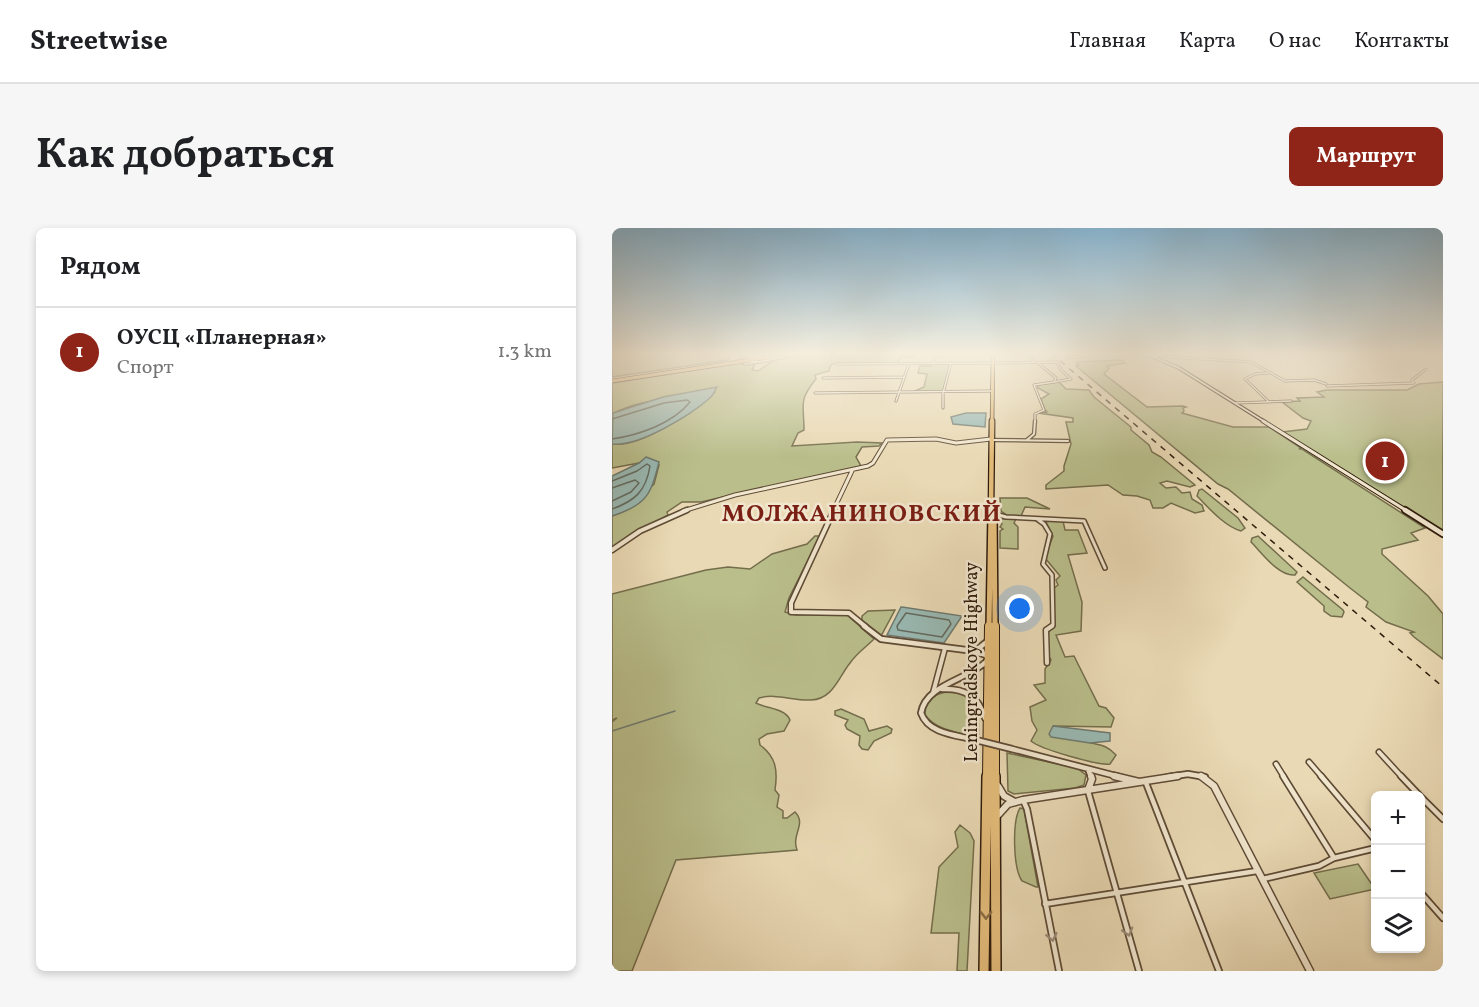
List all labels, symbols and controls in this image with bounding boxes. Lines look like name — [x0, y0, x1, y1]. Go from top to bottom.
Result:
text: Streetwise — [30, 22, 168, 61]
text: Главная — [1069, 27, 1146, 56]
text: Карта — [1179, 27, 1236, 56]
text: О нас — [1269, 27, 1321, 56]
text: Контакты — [1354, 27, 1449, 56]
text: Как добраться — [36, 127, 335, 186]
button: Маршрут — [1289, 127, 1443, 186]
text: Рядом — [60, 249, 140, 285]
text: ОУСЦ «Планерная» — [117, 323, 327, 354]
text: 1 — [75, 338, 84, 366]
text: 1.3 km — [497, 338, 552, 366]
text: Спорт — [117, 354, 174, 382]
pin: 1 — [1366, 438, 1404, 484]
district label: МОЛЖАНИНОВСКИЙ — [722, 498, 1002, 532]
street label: Leningradskoye Highway — [960, 562, 985, 762]
your location — [1005, 594, 1034, 623]
map controls — [1371, 791, 1425, 953]
button: + — [1371, 791, 1425, 845]
button: − — [1371, 845, 1425, 899]
button: layers — [1371, 899, 1425, 953]
one-way arrow — [979, 911, 992, 920]
one-way arrow — [1121, 926, 1133, 937]
one-way arrow — [1045, 932, 1058, 942]

